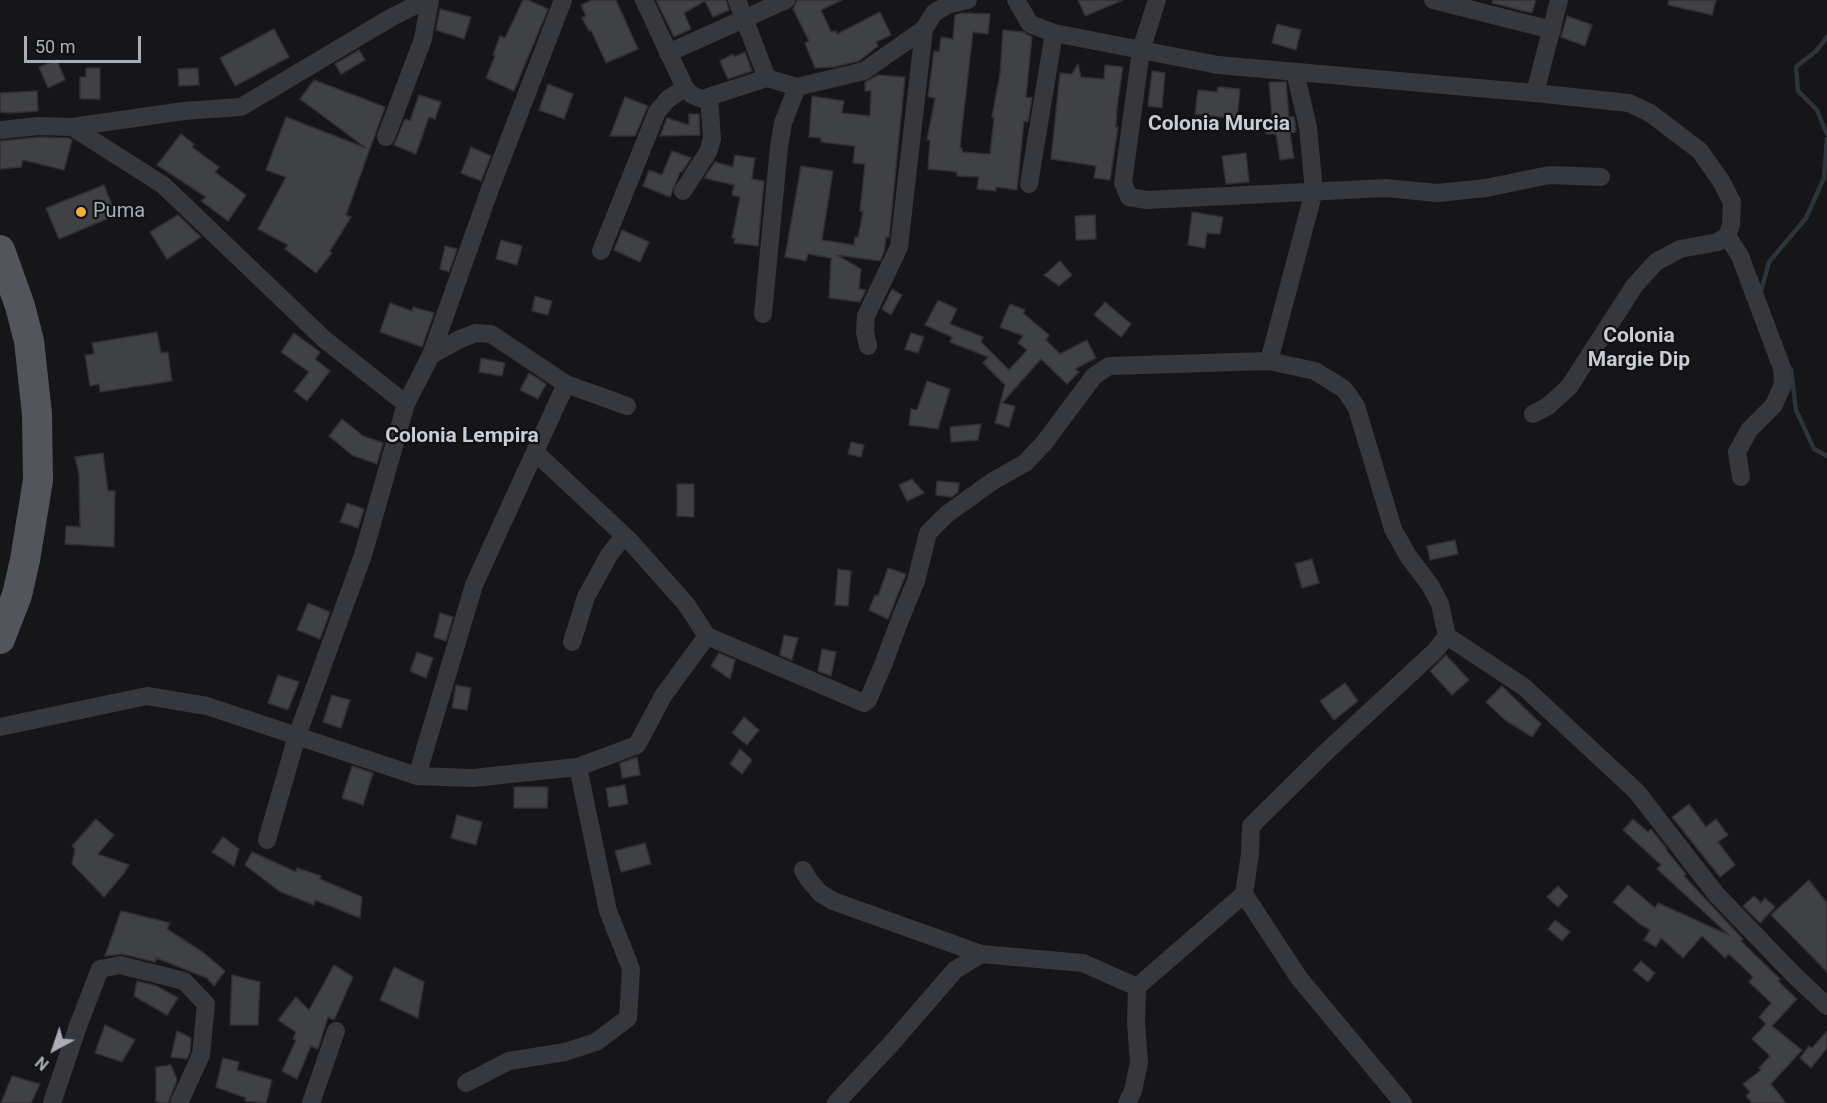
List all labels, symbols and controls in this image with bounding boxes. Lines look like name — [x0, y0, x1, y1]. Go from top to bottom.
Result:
scale bar — [27, 24, 144, 62]
text: 50 m — [35, 36, 75, 57]
district label: Colonia Murcia — [1148, 112, 1290, 138]
place label: Puma — [93, 200, 145, 224]
marker: Puma — [74, 205, 88, 219]
district label: Colonia Margie Dip — [1588, 324, 1690, 374]
district label: Colonia Lempira — [385, 424, 539, 450]
north arrow — [24, 1019, 84, 1079]
text: N — [32, 1052, 53, 1074]

